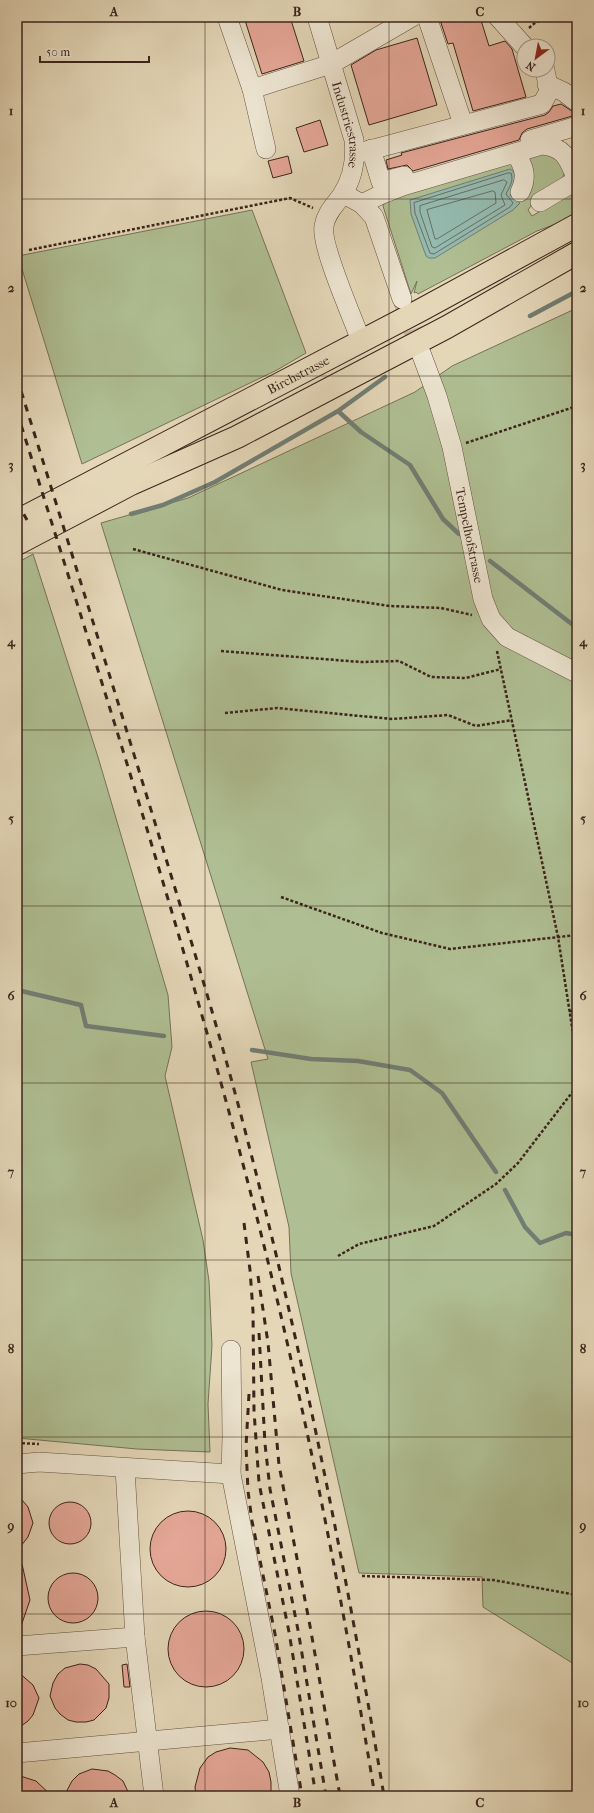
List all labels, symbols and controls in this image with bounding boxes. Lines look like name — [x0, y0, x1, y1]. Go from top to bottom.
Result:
text: A — [109, 4, 119, 19]
text: B — [293, 4, 302, 19]
text: C — [476, 4, 485, 19]
scale bar — [40, 38, 149, 64]
north arrow — [516, 38, 556, 78]
text: 50 m — [46, 45, 70, 59]
text: N — [523, 58, 538, 74]
street label: Industriestrasse — [329, 79, 362, 170]
text: 1 — [9, 103, 14, 118]
text: 1 — [581, 103, 586, 118]
text: 2 — [8, 280, 15, 295]
text: 2 — [580, 280, 587, 295]
street label: Birchstrasse — [264, 352, 332, 397]
text: 3 — [8, 457, 14, 473]
text: 3 — [580, 457, 586, 473]
street label: Tempelhofstrasse — [453, 486, 487, 585]
text: 4 — [6, 634, 16, 650]
text: 4 — [578, 634, 588, 650]
text: 5 — [8, 811, 14, 826]
text: 5 — [580, 811, 586, 826]
text: 6 — [7, 988, 15, 1003]
text: 6 — [579, 988, 587, 1003]
text: 7 — [7, 1164, 15, 1179]
text: 7 — [579, 1164, 587, 1179]
text: 8 — [8, 1341, 15, 1356]
text: 8 — [580, 1341, 587, 1356]
text: 9 — [7, 1518, 15, 1534]
text: 9 — [579, 1518, 587, 1534]
text: 10 — [5, 1695, 17, 1710]
text: 10 — [577, 1695, 589, 1710]
text: A — [109, 1795, 119, 1810]
text: B — [293, 1795, 302, 1810]
text: C — [476, 1795, 485, 1810]

